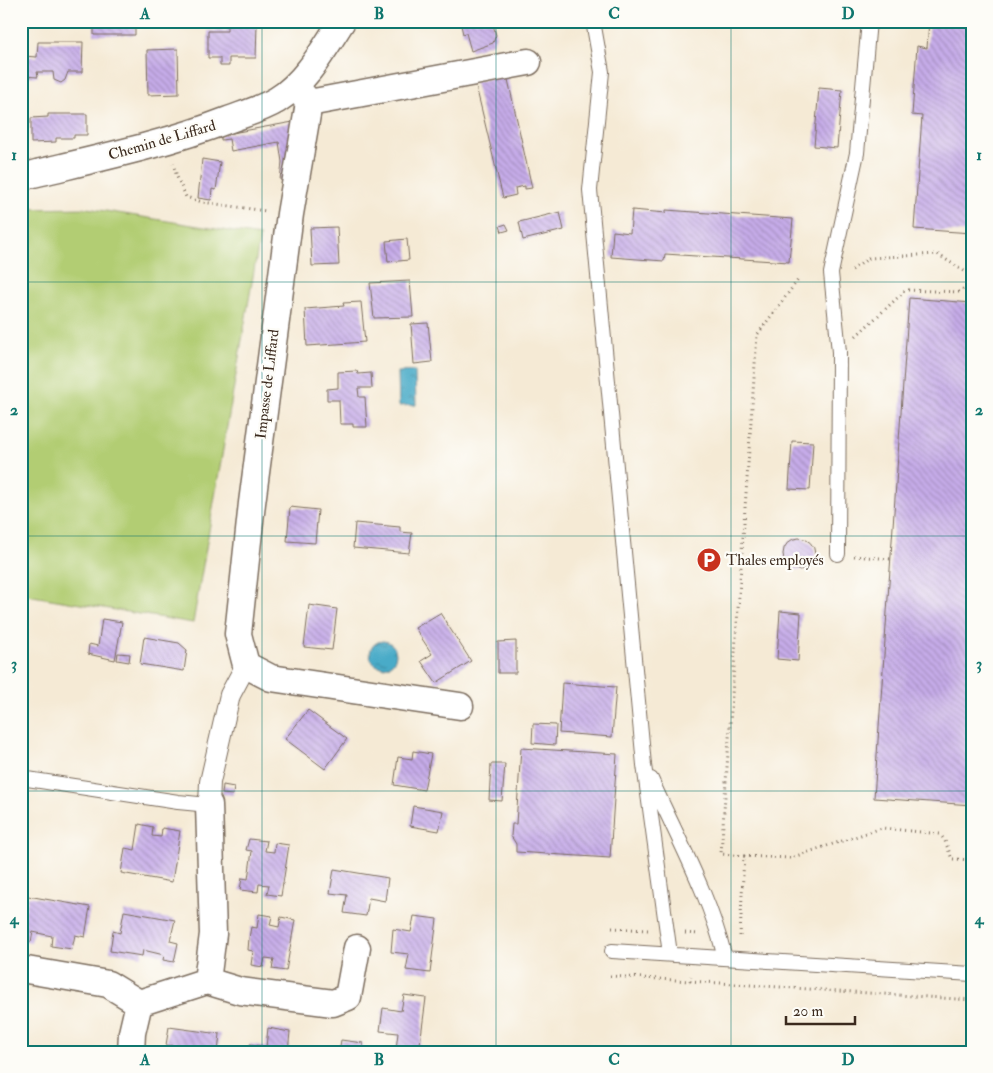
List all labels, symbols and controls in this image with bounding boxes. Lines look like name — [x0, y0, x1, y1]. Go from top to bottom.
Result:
text: A — [139, 4, 151, 24]
text: B — [374, 4, 384, 24]
text: C — [608, 4, 620, 24]
text: D — [841, 4, 855, 24]
street label: Chemin de Liffard — [106, 116, 219, 165]
text: 1 — [11, 145, 17, 165]
text: 1 — [976, 145, 982, 165]
street label: Impasse de Liffard — [251, 328, 285, 440]
text: 2 — [10, 400, 18, 420]
text: 2 — [975, 400, 983, 420]
parking icon: Thales employés — [696, 547, 722, 573]
place label: Thales employés — [726, 551, 824, 571]
text: 3 — [11, 654, 17, 674]
text: 3 — [976, 654, 982, 674]
text: 4 — [9, 909, 20, 929]
text: 4 — [974, 909, 985, 929]
scale bar — [786, 993, 854, 1025]
text: 20 m — [793, 1002, 823, 1021]
text: A — [139, 1050, 151, 1070]
text: B — [374, 1050, 384, 1070]
text: C — [608, 1050, 620, 1070]
text: D — [841, 1050, 855, 1070]

